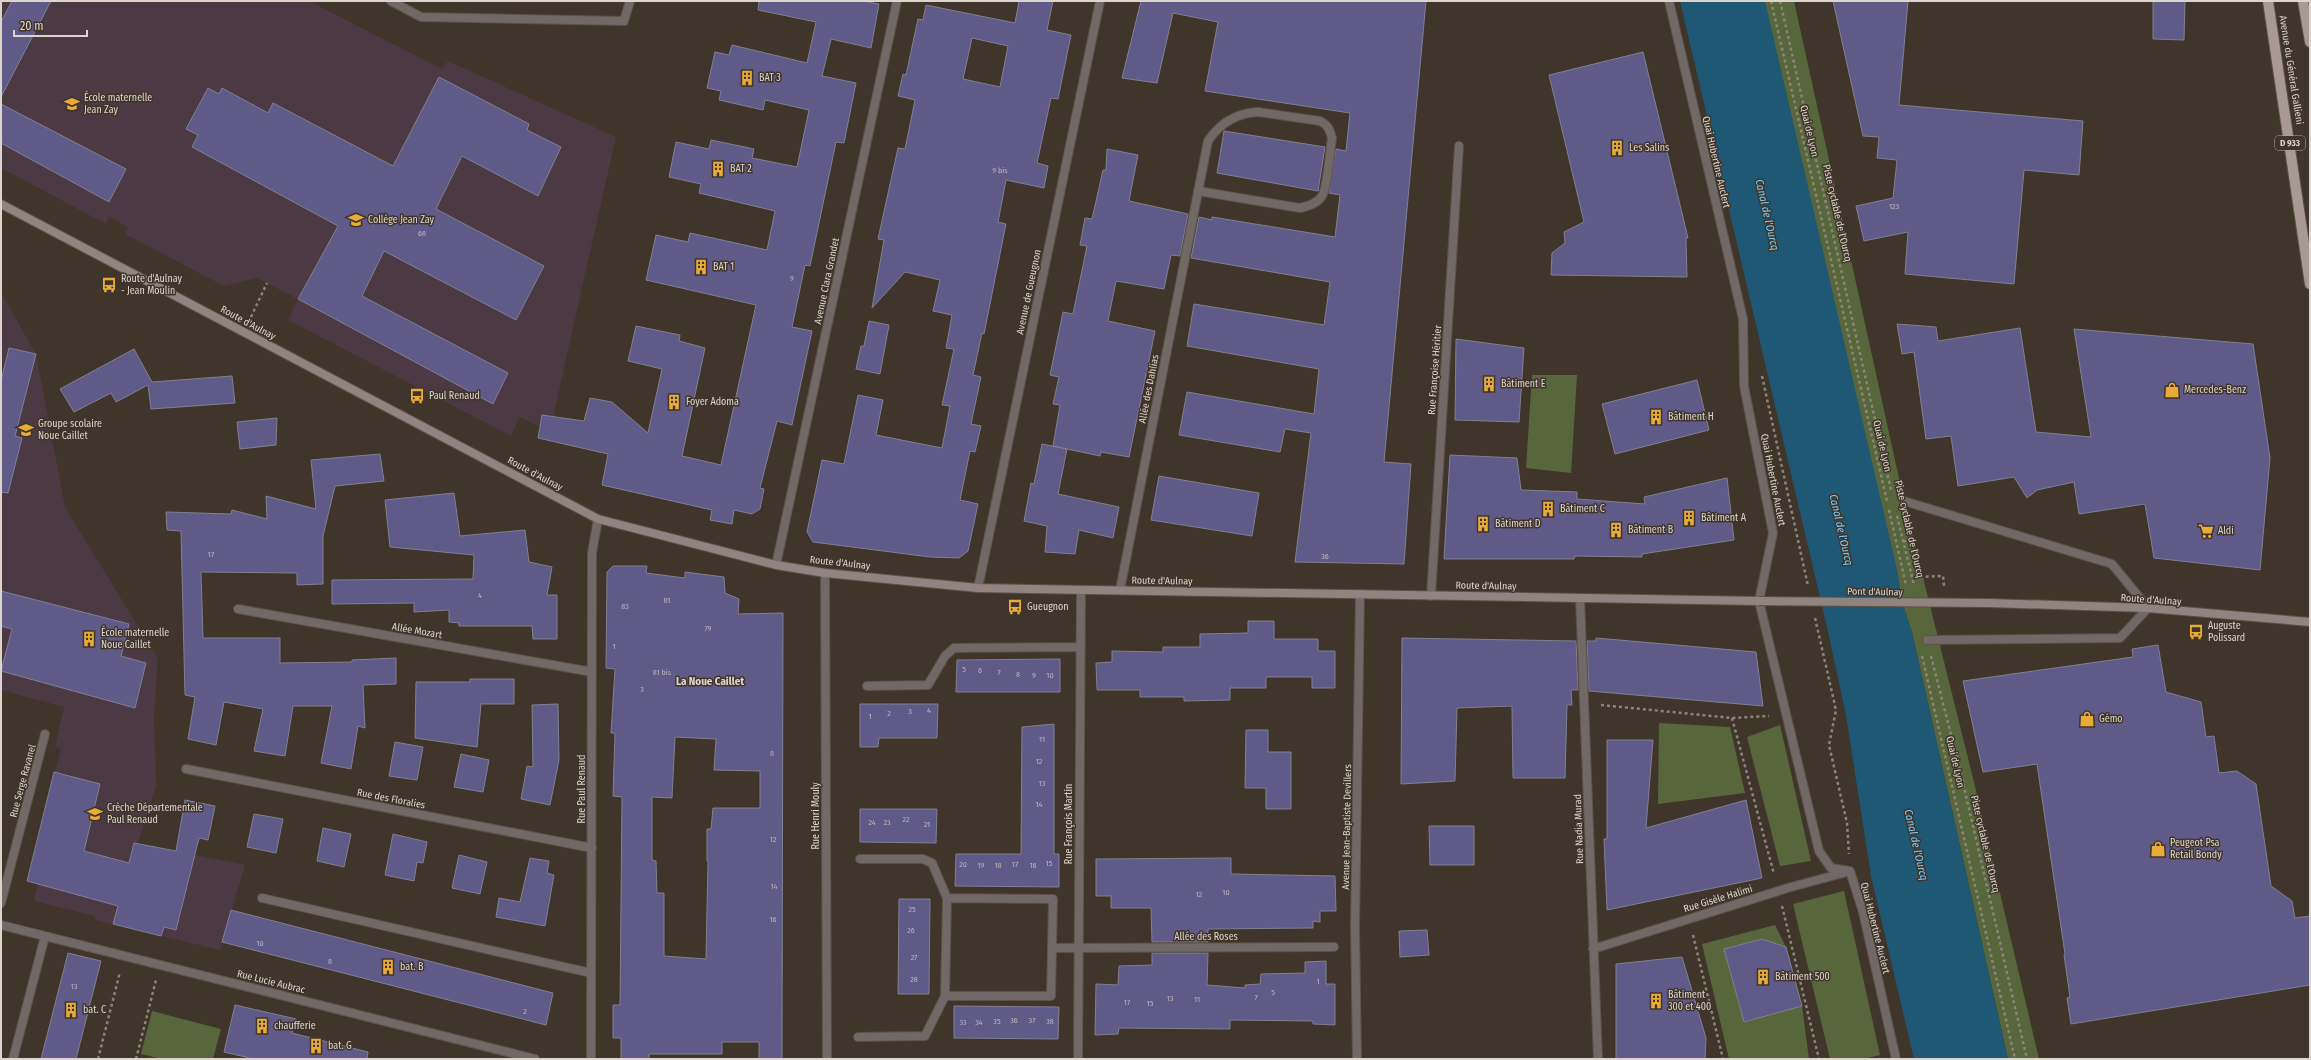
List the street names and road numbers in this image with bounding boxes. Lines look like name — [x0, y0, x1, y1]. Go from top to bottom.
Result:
street label: Avenue du Général Gallieni — [2276, 15, 2306, 125]
street label: Quai de Lyon — [1797, 104, 1821, 158]
street label: Quai Hubertine Auclert — [1700, 115, 1733, 210]
road number: D 933 — [2275, 136, 2305, 150]
street label: Piste cyclable de l'Ourcq — [1820, 163, 1854, 263]
street label: Avenue Clara Grandet — [812, 236, 842, 325]
street label: Avenue de Gueugnon — [1014, 248, 1044, 336]
street label: Route d'Aulnay — [218, 303, 278, 343]
street label: Rue Françoise Héritier — [1426, 324, 1444, 415]
street label: Allée des Dahlias — [1136, 354, 1162, 424]
street label: Quai de Lyon — [1870, 419, 1894, 473]
street label: Quai Hubertine Auclert — [1758, 433, 1788, 528]
street label: Route d'Aulnay — [505, 454, 565, 494]
street label: Piste cyclable de l'Ourcq — [1892, 479, 1926, 579]
street label: Route d'Aulnay — [809, 554, 871, 572]
street label: Route d'Aulnay — [1131, 574, 1193, 588]
street label: Route d'Aulnay — [1455, 579, 1517, 593]
street label: Pont d'Aulnay — [1847, 586, 1904, 598]
street label: Route d'Aulnay — [2120, 592, 2182, 608]
street label: Allée Mozart — [391, 621, 444, 641]
street label: Quai de Lyon — [1943, 735, 1967, 789]
street label: Rue Serge Ravanel — [7, 743, 39, 819]
street label: Rue Paul Renaud — [576, 755, 588, 823]
street label: Avenue Jean-Baptiste Devillers — [1340, 764, 1354, 890]
street label: Rue Henri Mouly — [810, 782, 822, 850]
street label: Rue François Martin — [1063, 784, 1075, 864]
street label: Rue des Floralies — [356, 786, 426, 812]
street label: Rue Nadia Murad — [1572, 794, 1586, 864]
street label: Piste cyclable de l'Ourcq — [1968, 794, 2002, 894]
street label: Quai Hubertine Auclert — [1858, 881, 1892, 976]
street label: Rue Gisèle Halimi — [1682, 883, 1754, 915]
street label: Allée des Roses — [1174, 931, 1238, 943]
street label: Rue Lucie Aubrac — [236, 968, 307, 996]

